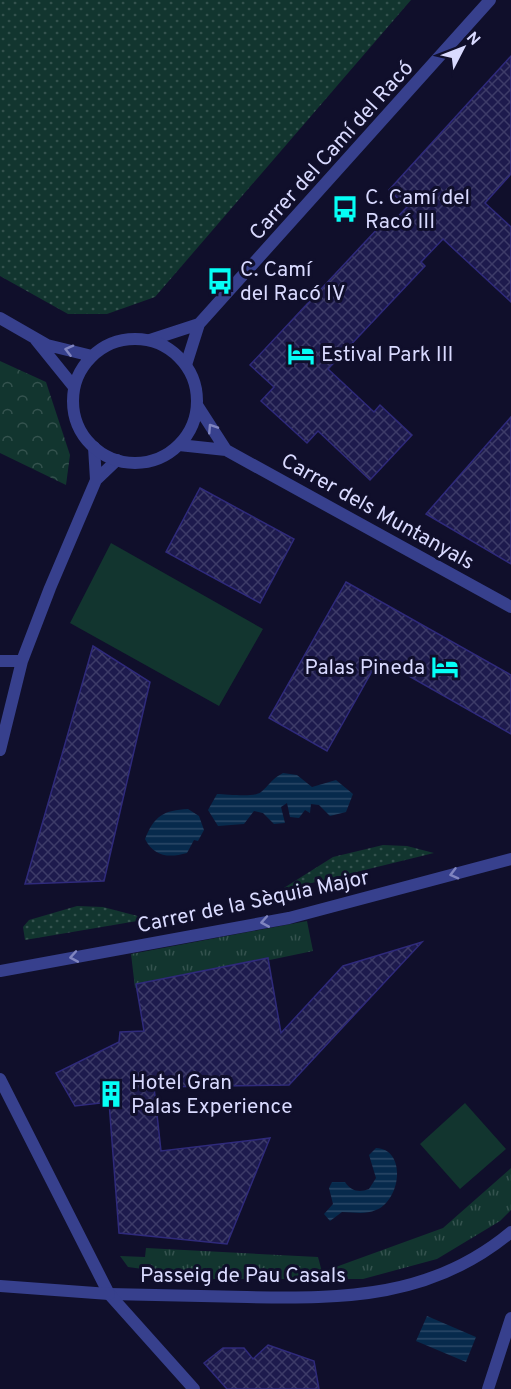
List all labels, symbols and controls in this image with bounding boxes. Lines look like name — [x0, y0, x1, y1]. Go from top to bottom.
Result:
north arrow — [433, 18, 493, 78]
text: N — [461, 28, 484, 50]
street label: Carrer del Camí del Racó — [244, 55, 420, 247]
place label: C. Camí del Racó III — [365, 185, 470, 236]
bus stop icon: C. Camí del Racó III — [330, 194, 360, 224]
place label: C. Camí del Racó IV — [240, 257, 346, 308]
bus stop icon: C. Camí del Racó IV — [205, 266, 235, 296]
hotel icon: Estival Park III — [286, 339, 316, 369]
place label: Estival Park III — [321, 342, 453, 369]
one-way arrow — [65, 345, 75, 358]
one-way arrow — [208, 423, 219, 434]
street label: Carrer dels Muntanyals — [276, 448, 479, 577]
hotel icon: Palas Pineda — [430, 652, 460, 682]
place label: Palas Pineda — [305, 655, 425, 682]
street label: Carrer de la Sèquia Major — [135, 865, 372, 940]
one-way arrow — [450, 867, 460, 880]
one-way arrow — [261, 915, 271, 928]
one-way arrow — [69, 951, 78, 963]
place label: Hotel Gran Palas Experience — [131, 1070, 293, 1121]
building icon: Hotel Gran Palas Experience — [96, 1079, 126, 1109]
street label: Passeig de Pau Casals — [140, 1263, 346, 1290]

